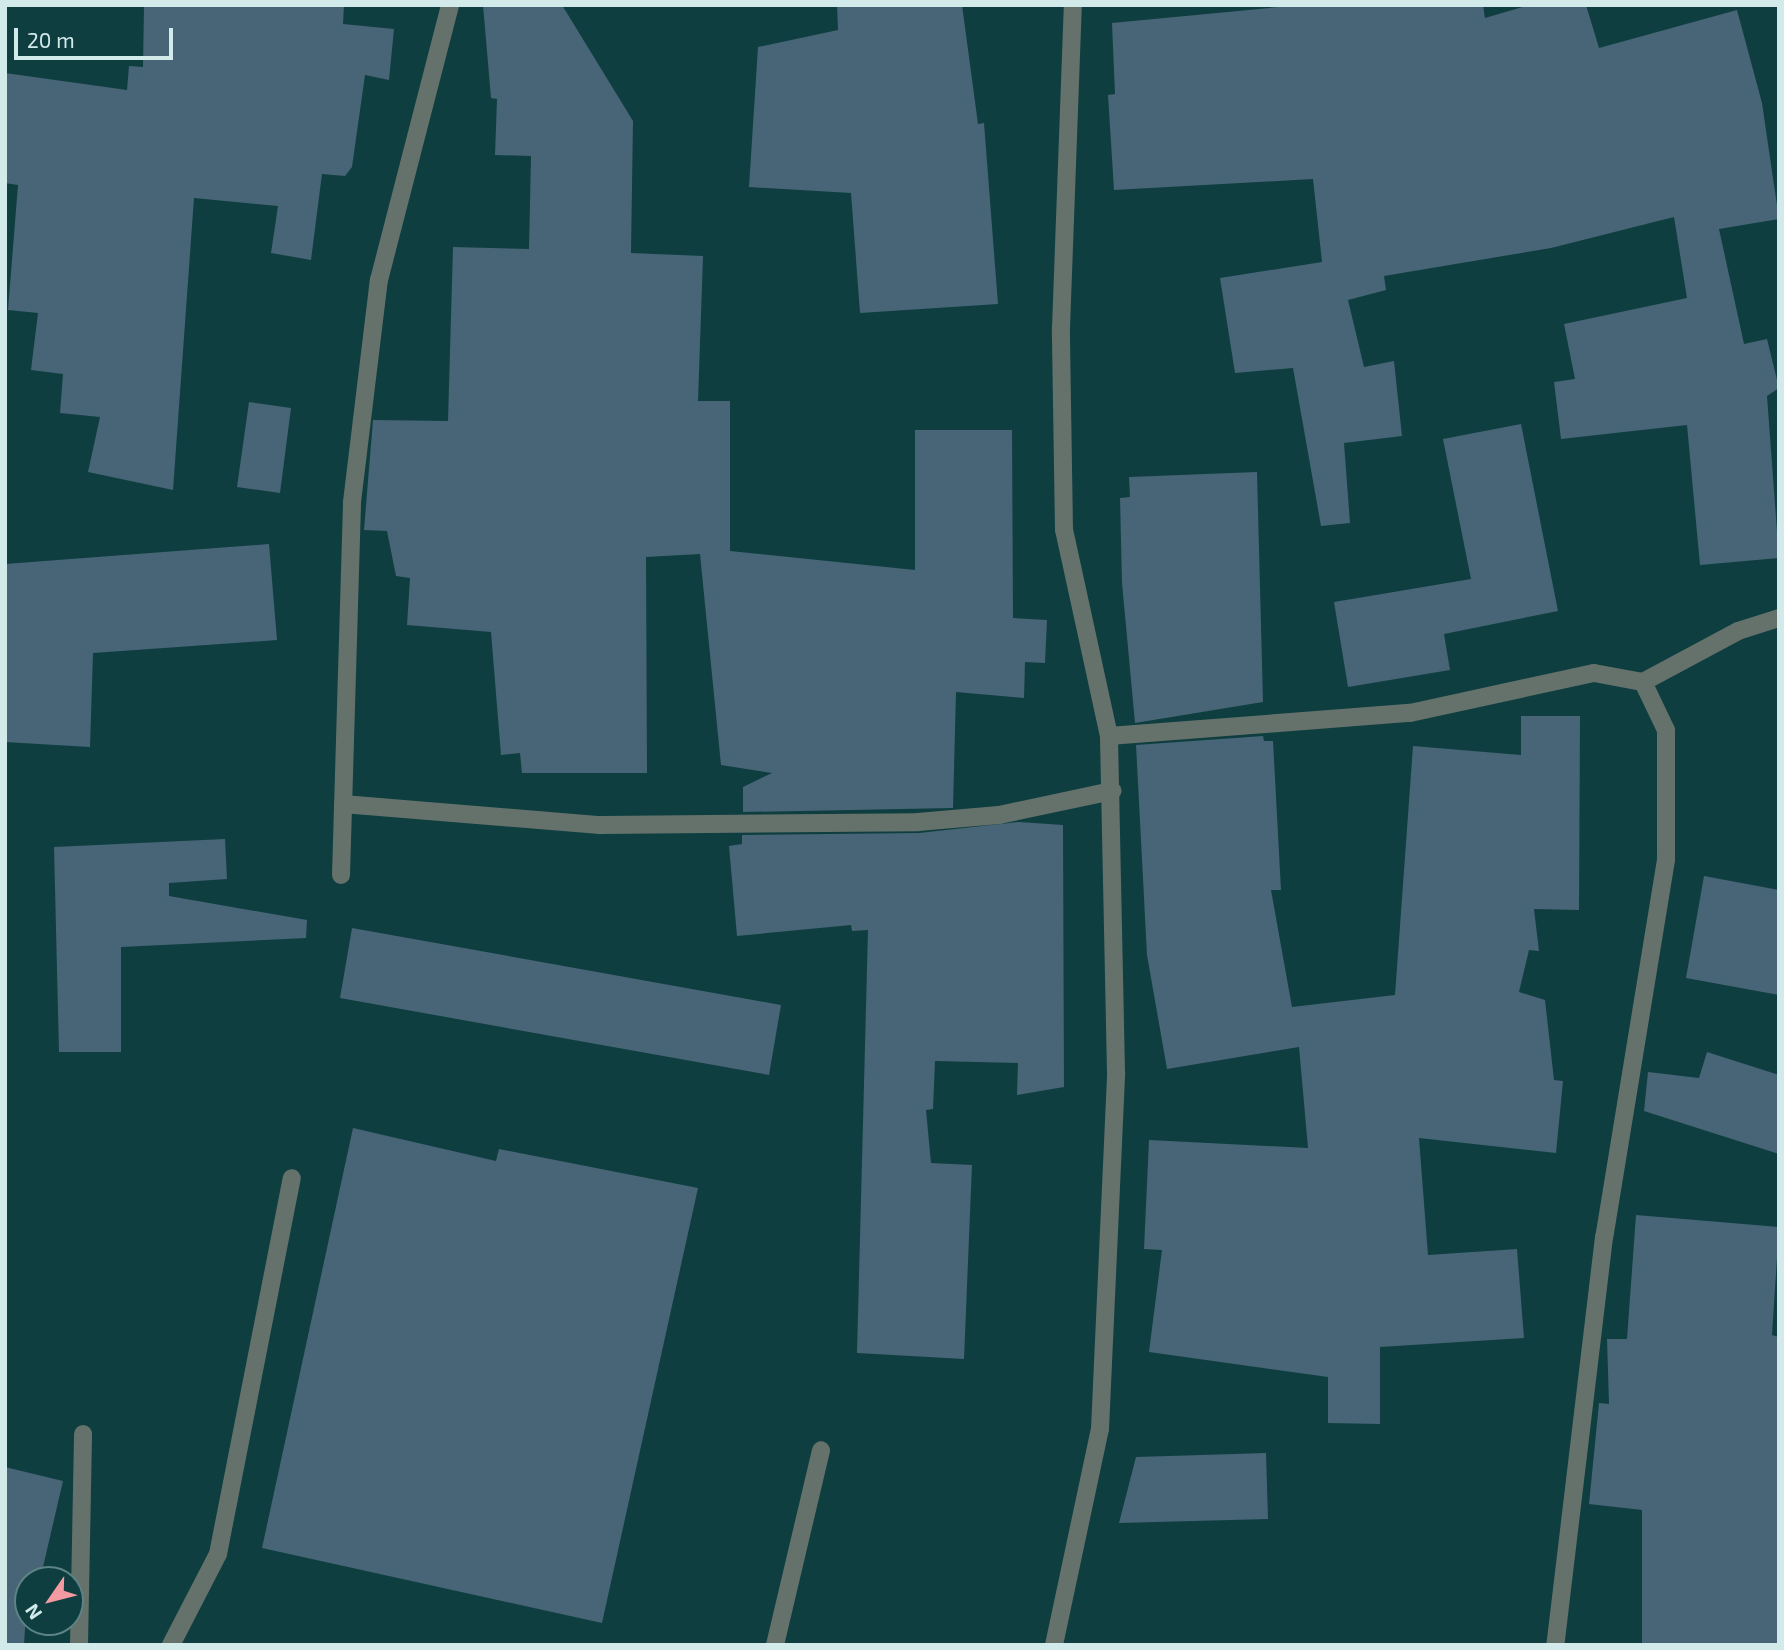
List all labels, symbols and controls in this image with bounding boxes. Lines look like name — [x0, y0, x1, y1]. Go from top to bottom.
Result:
scale bar — [18, 14, 177, 58]
text: 20 m — [27, 27, 75, 52]
north arrow — [14, 1566, 84, 1636]
text: N — [20, 1600, 46, 1624]

